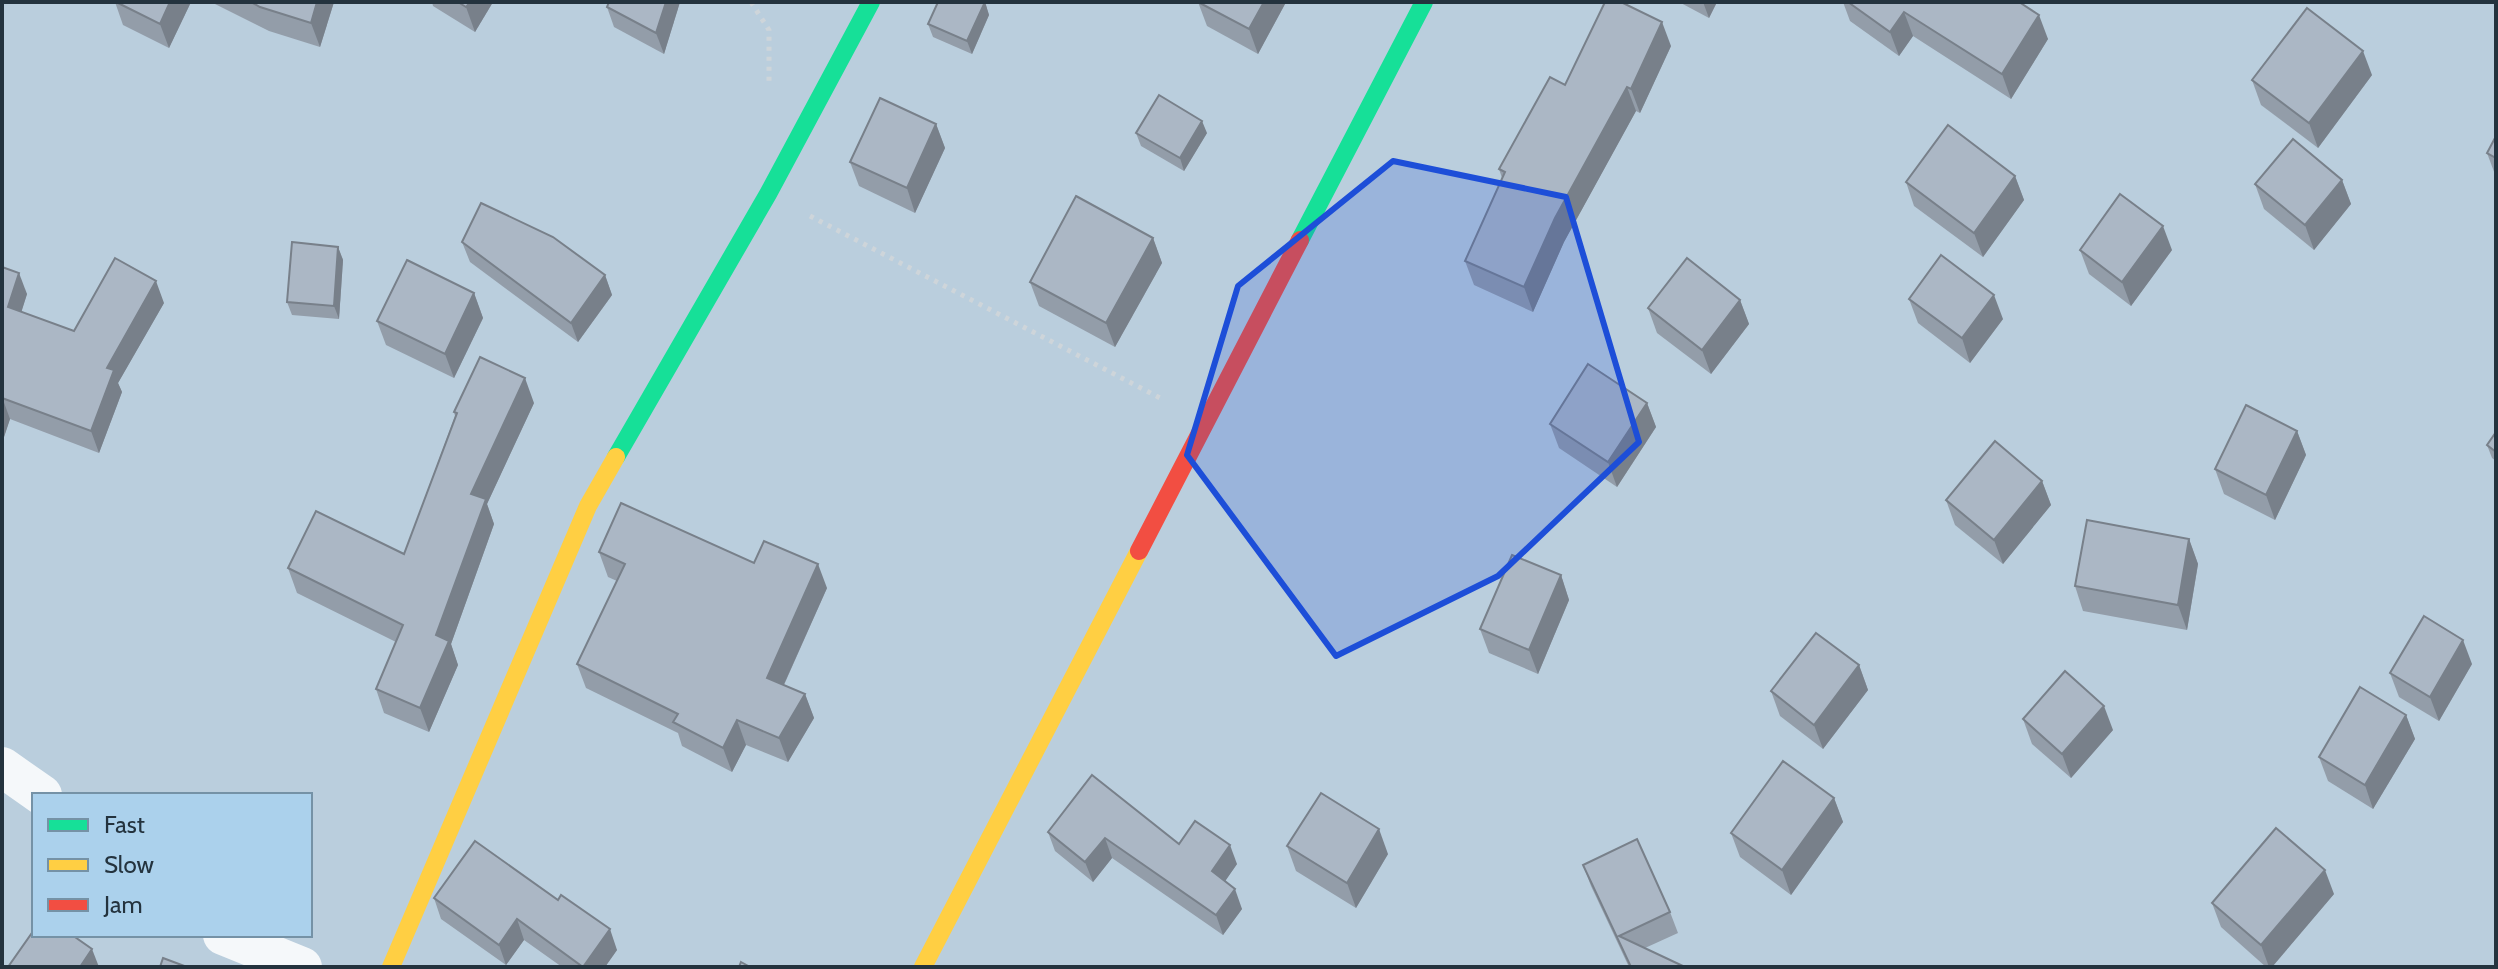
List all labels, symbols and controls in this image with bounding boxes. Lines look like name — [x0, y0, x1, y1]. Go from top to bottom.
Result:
legend — [32, 793, 312, 937]
text: Fast — [104, 810, 145, 839]
text: Slow — [104, 850, 154, 879]
text: Jam — [103, 890, 142, 919]

